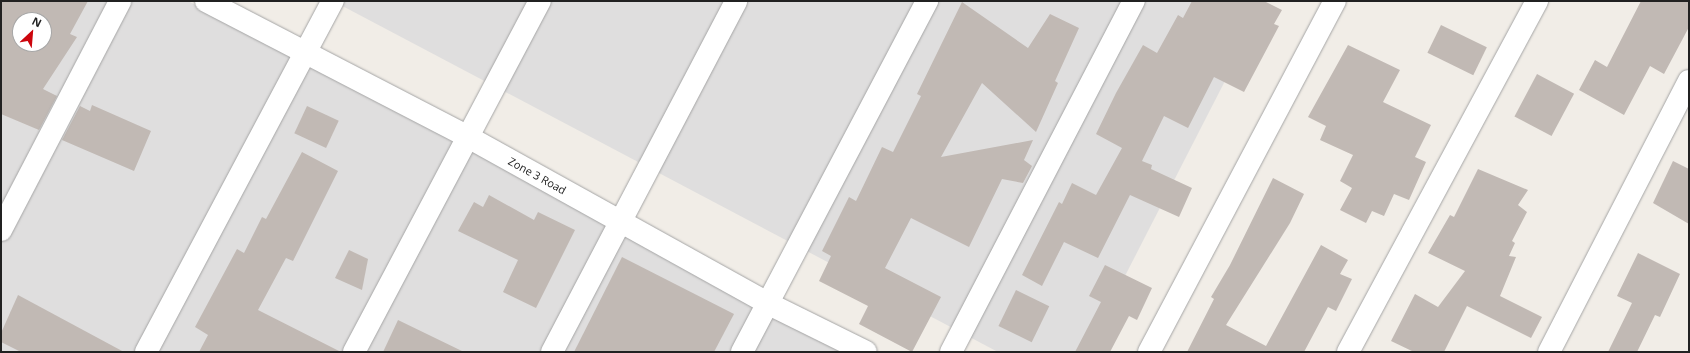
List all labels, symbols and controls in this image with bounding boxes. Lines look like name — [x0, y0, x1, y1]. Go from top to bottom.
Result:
north arrow — [12, 12, 52, 52]
text: N — [30, 13, 44, 30]
street label: Zone 3 Road — [506, 155, 568, 197]

